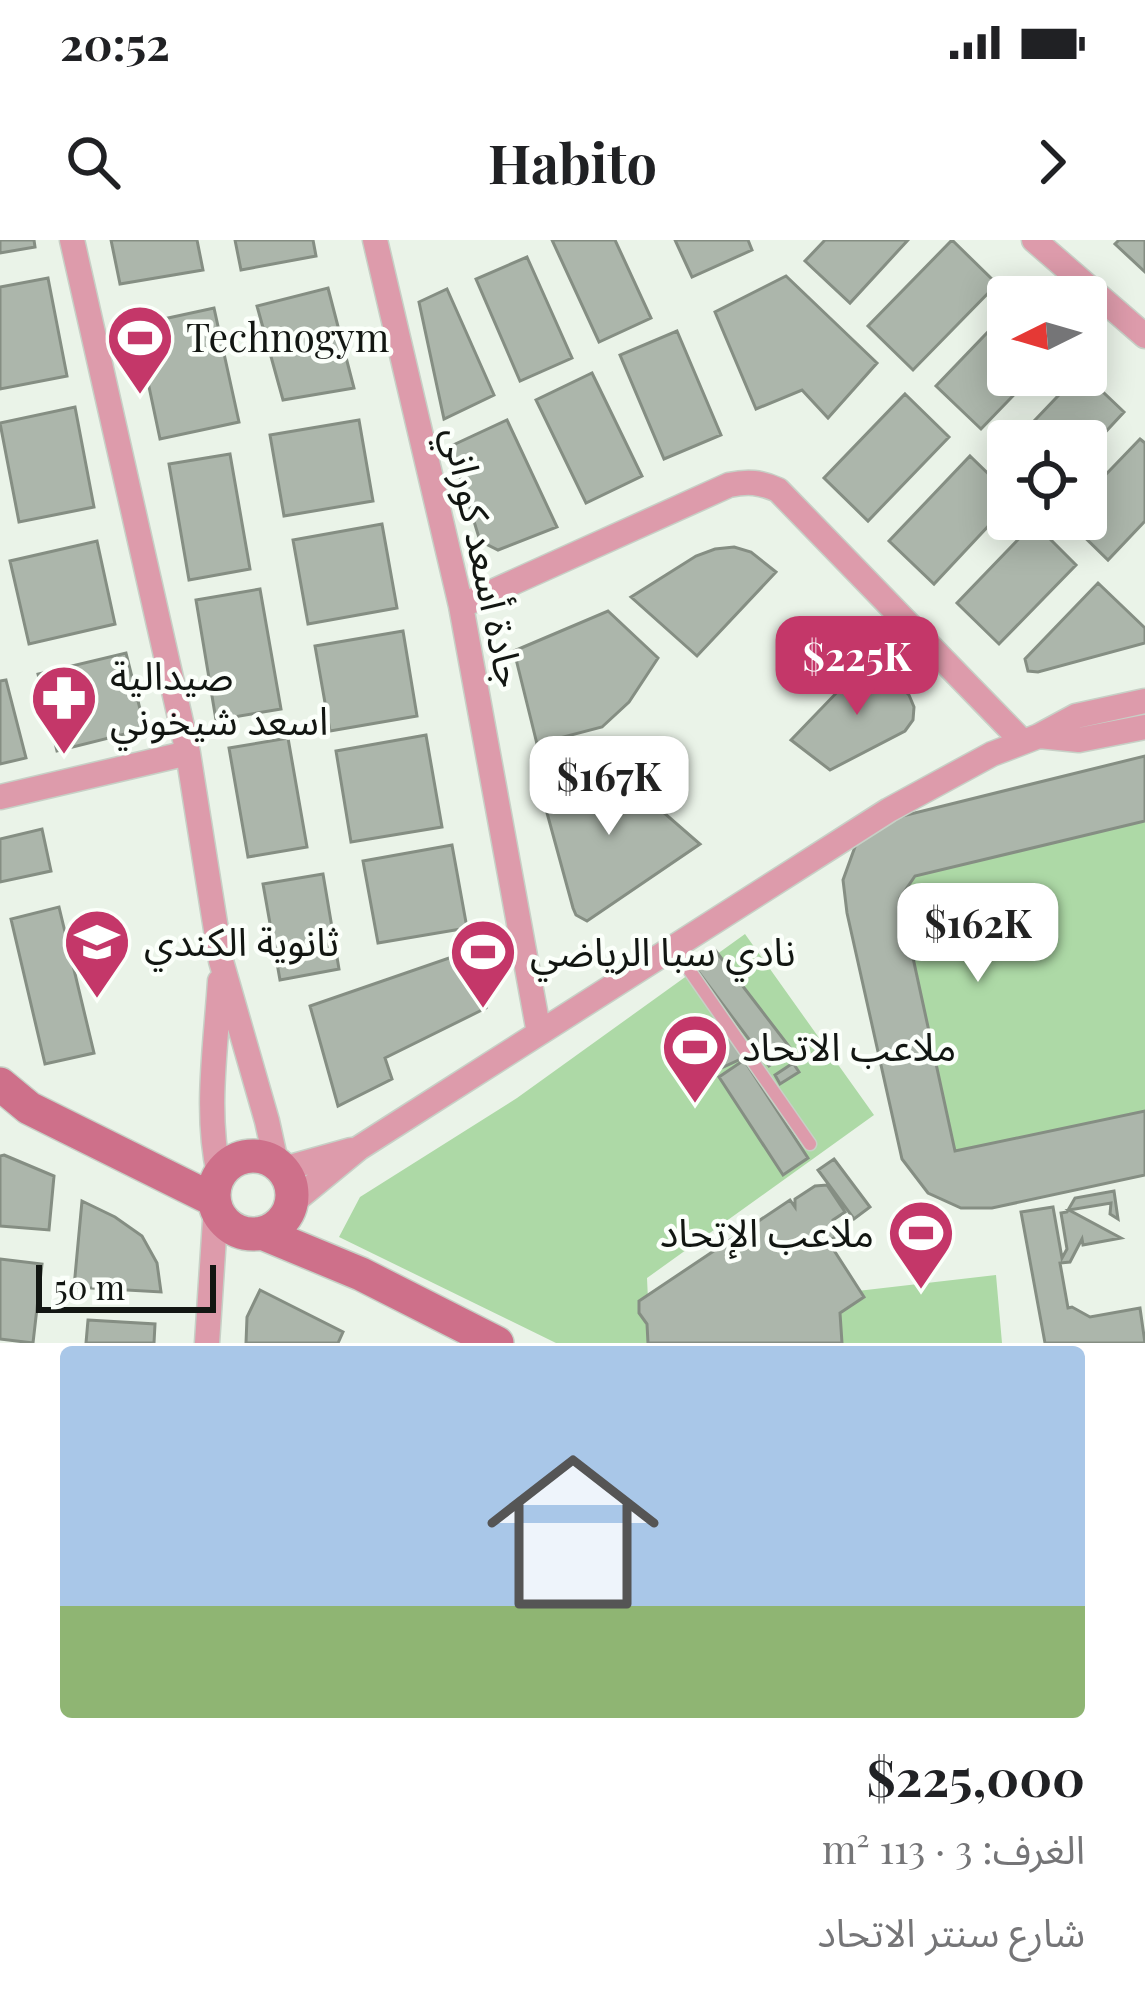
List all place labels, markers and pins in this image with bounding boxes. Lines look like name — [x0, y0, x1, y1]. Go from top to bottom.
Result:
sports icon: Technogym — [105, 303, 175, 397]
place label: Technogym — [186, 310, 390, 362]
pin: $225K — [773, 616, 941, 718]
place label: صيدالية اسعد شيخوني — [110, 648, 328, 751]
pharmacy icon: صيدالية اسعد شيخوني — [29, 663, 99, 757]
pin: $167K — [525, 736, 693, 838]
pin: $162K — [894, 883, 1062, 985]
school or university icon: ثانوية الكندي — [62, 907, 132, 1001]
place label: ثانوية الكندي — [144, 914, 339, 972]
sports icon: نادي سبا الرياضي — [448, 917, 518, 1011]
place label: نادي سبا الرياضي — [530, 924, 795, 982]
sports icon: ملاعب الاتحاد — [660, 1012, 730, 1106]
place label: ملاعب الاتحاد — [742, 1019, 956, 1071]
sports icon: ملاعب الإتحاد — [886, 1198, 956, 1292]
place label: ملاعب الإتحاد — [660, 1205, 874, 1260]

